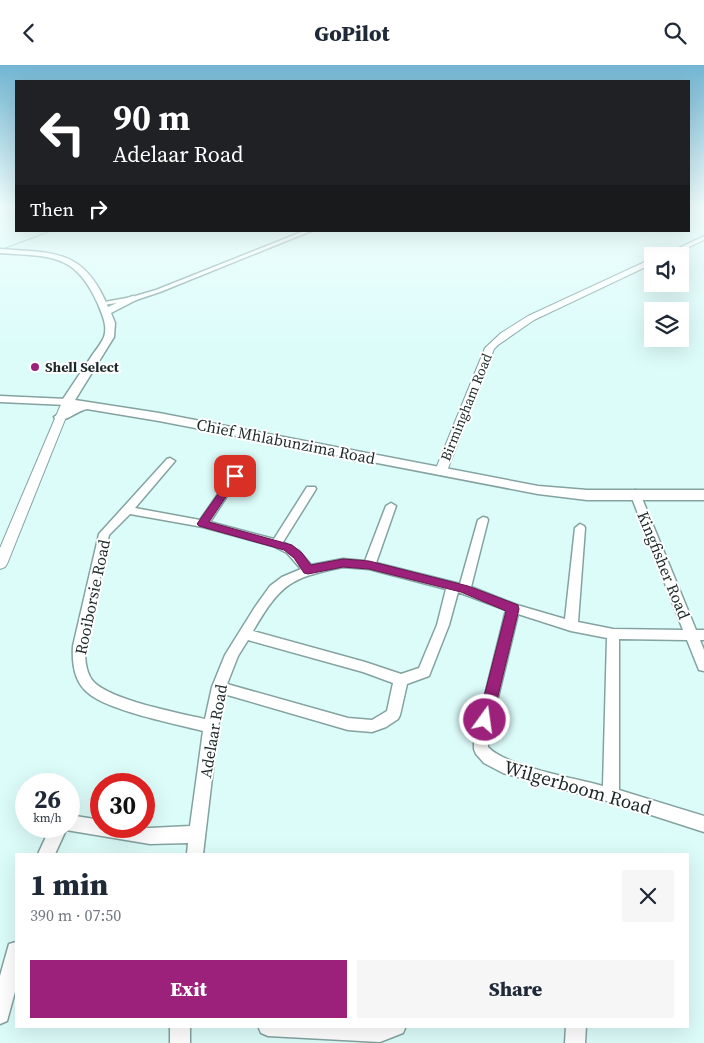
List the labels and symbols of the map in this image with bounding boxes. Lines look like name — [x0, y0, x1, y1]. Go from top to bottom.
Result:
street label: Birmingham Road — [435, 350, 497, 464]
place label: Shell Select — [45, 357, 120, 377]
marker: Shell Select — [29, 361, 41, 373]
street label: Chief Mhlabunzima Road — [195, 413, 377, 469]
pin — [214, 455, 256, 497]
street label: Kingfisher Road — [632, 508, 696, 622]
street label: Rooiborsie Road — [69, 537, 115, 657]
street label: Adelaar Road — [194, 682, 232, 780]
position arrow — [458, 693, 510, 745]
street label: Wilgerboom Road — [501, 753, 655, 821]
speed limit sign: 30 — [90, 773, 155, 838]

